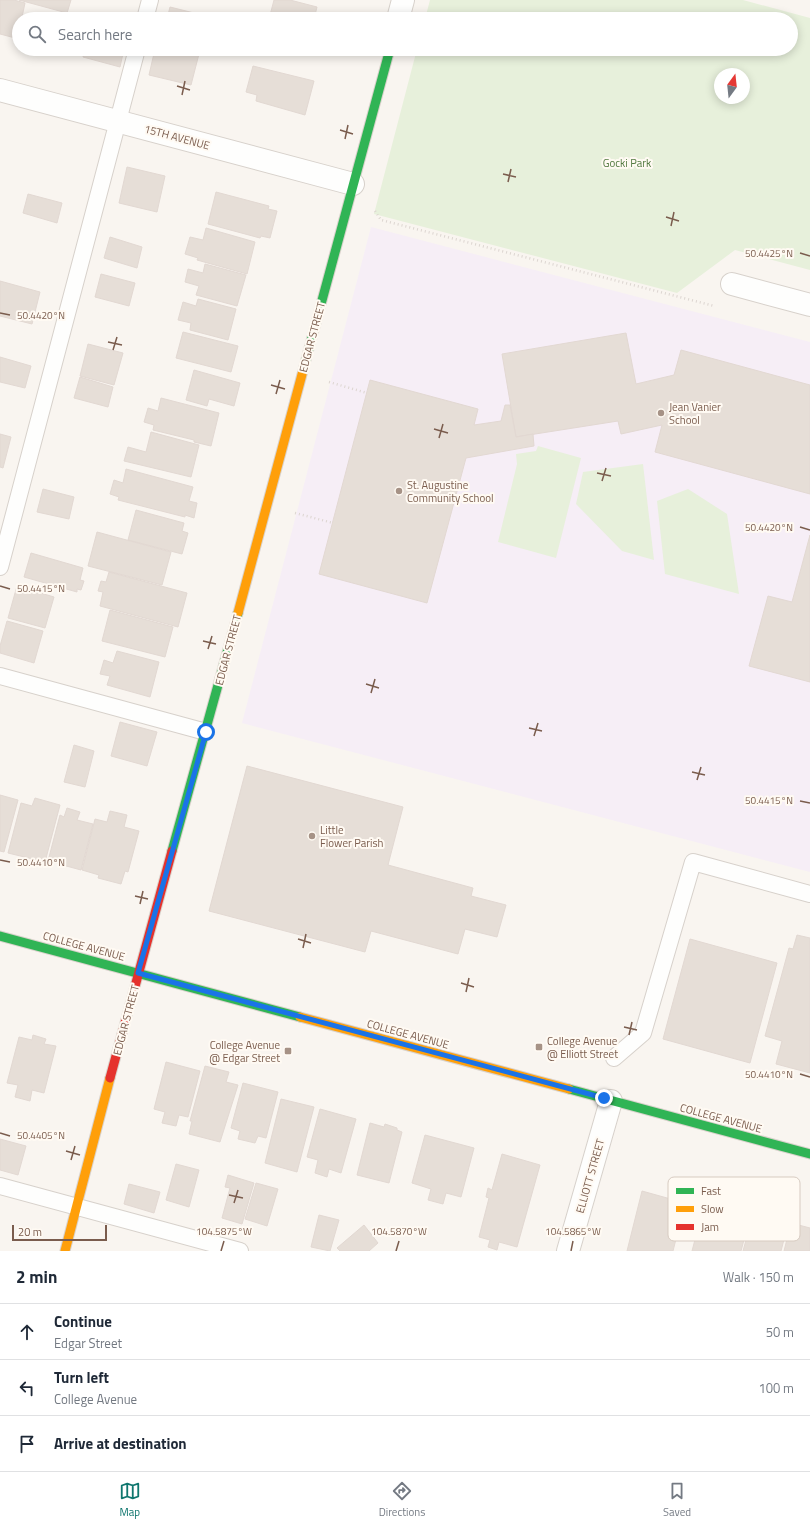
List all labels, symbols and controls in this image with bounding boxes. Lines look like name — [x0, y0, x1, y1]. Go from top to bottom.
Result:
search box — [12, 12, 798, 56]
icon: search — [26, 23, 48, 45]
text: Search here — [58, 23, 132, 46]
north arrow — [714, 68, 750, 104]
street label: 15TH AVENUE — [142, 121, 212, 153]
park label: Gocki Park — [603, 155, 652, 171]
text: 50.4425°N — [745, 246, 793, 261]
street label: EDGAR STREET — [295, 300, 329, 374]
text: 50.4420°N — [17, 308, 65, 323]
place label: Jean Vanier School — [669, 399, 721, 428]
marker: Jean Vanier School — [656, 408, 666, 418]
place label: St. Augustine Community School — [407, 477, 494, 506]
marker: St. Augustine Community School — [394, 486, 404, 496]
text: 50.4420°N — [745, 520, 793, 535]
text: 50.4415°N — [17, 581, 65, 596]
street label: EDGAR STREET — [211, 613, 245, 687]
route start — [197, 723, 215, 741]
text: 50.4415°N — [745, 793, 793, 808]
place label: Little Flower Parish — [320, 822, 383, 851]
marker: Little Flower Parish — [307, 831, 317, 841]
text: 50.4410°N — [17, 855, 65, 870]
street label: COLLEGE AVENUE — [41, 927, 127, 965]
street label: EDGAR STREET — [109, 983, 143, 1057]
street label: COLLEGE AVENUE — [365, 1015, 451, 1053]
place label: College Avenue @ Elliott Street — [547, 1033, 618, 1062]
place label: College Avenue @ Edgar Street — [209, 1037, 280, 1066]
marker: College Avenue @ Elliott Street — [534, 1042, 544, 1052]
marker: College Avenue @ Edgar Street — [283, 1046, 293, 1056]
text: 50.4410°N — [745, 1067, 793, 1082]
route end — [595, 1089, 613, 1107]
street label: COLLEGE AVENUE — [678, 1099, 764, 1137]
text: 50.4405°N — [17, 1128, 65, 1143]
street label: ELLIOTT STREET — [572, 1137, 608, 1215]
legend — [668, 1177, 800, 1241]
text: Fast — [701, 1183, 721, 1199]
text: Slow — [701, 1201, 724, 1217]
text: Jam — [701, 1219, 719, 1235]
scale bar — [12, 1223, 107, 1242]
text: 20 m — [18, 1224, 42, 1240]
text: 104.5875°W — [196, 1224, 252, 1239]
text: 104.5870°W — [371, 1224, 427, 1239]
text: 104.5865°W — [545, 1224, 601, 1239]
text: 2 min — [16, 1264, 57, 1290]
text: Walk · 150 m — [723, 1267, 794, 1287]
text: Continue — [54, 1310, 112, 1333]
icon: ahead — [16, 1321, 38, 1343]
text: 50 m — [766, 1322, 794, 1342]
text: Edgar Street — [54, 1333, 122, 1353]
text: Turn left — [54, 1366, 109, 1389]
icon: left — [16, 1377, 38, 1399]
text: 100 m — [758, 1378, 794, 1398]
text: College Avenue — [54, 1389, 137, 1409]
text: Arrive at destination — [54, 1432, 187, 1455]
icon: arrive — [16, 1433, 38, 1455]
tab: Map — [119, 1480, 141, 1520]
tab: Directions — [379, 1480, 425, 1520]
tab: Saved — [663, 1480, 691, 1520]

